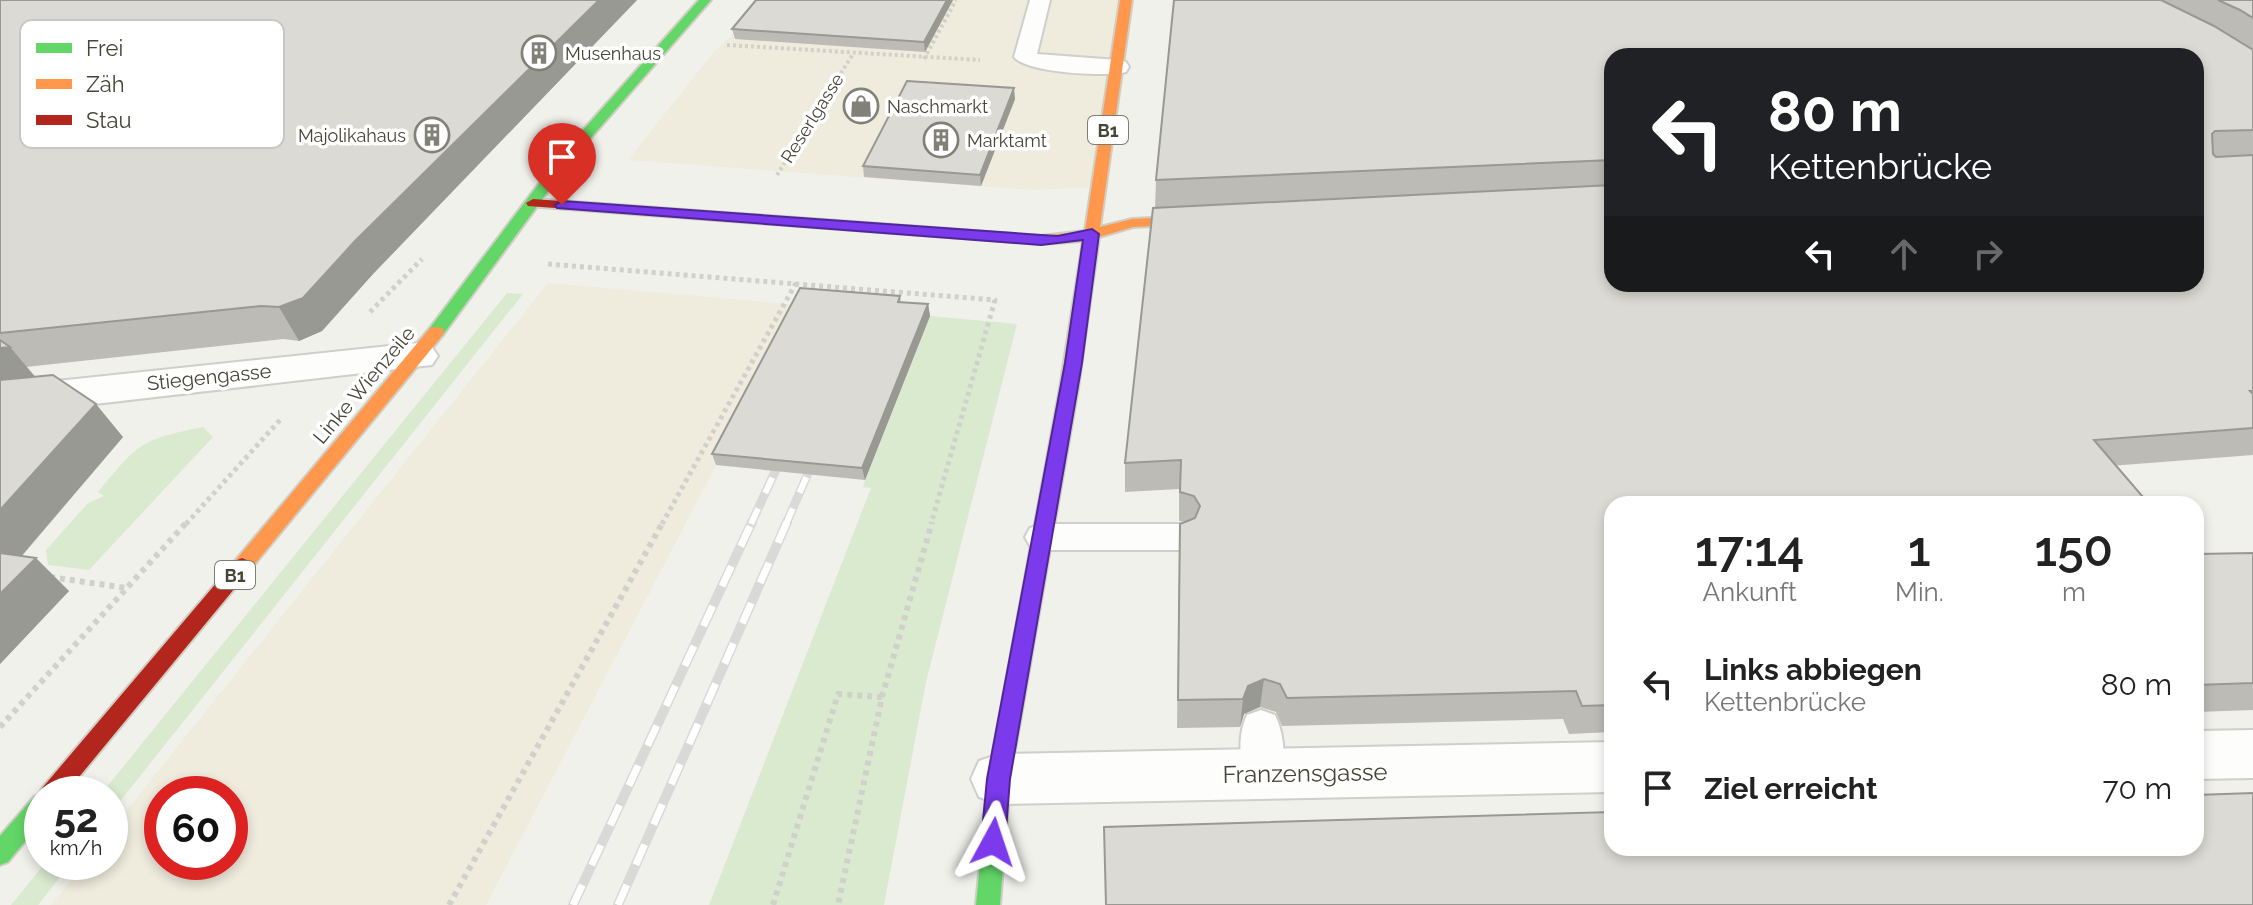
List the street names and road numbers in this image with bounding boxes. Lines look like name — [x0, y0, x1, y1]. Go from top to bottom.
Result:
street label: Reserlgasse — [776, 69, 848, 167]
road number: B1 — [1088, 116, 1128, 144]
street label: Linke Wienzeile — [308, 321, 420, 448]
street label: Stiegengasse — [146, 359, 273, 395]
road number: B1 — [215, 561, 255, 589]
street label: Franzensgasse — [1222, 757, 1388, 789]

